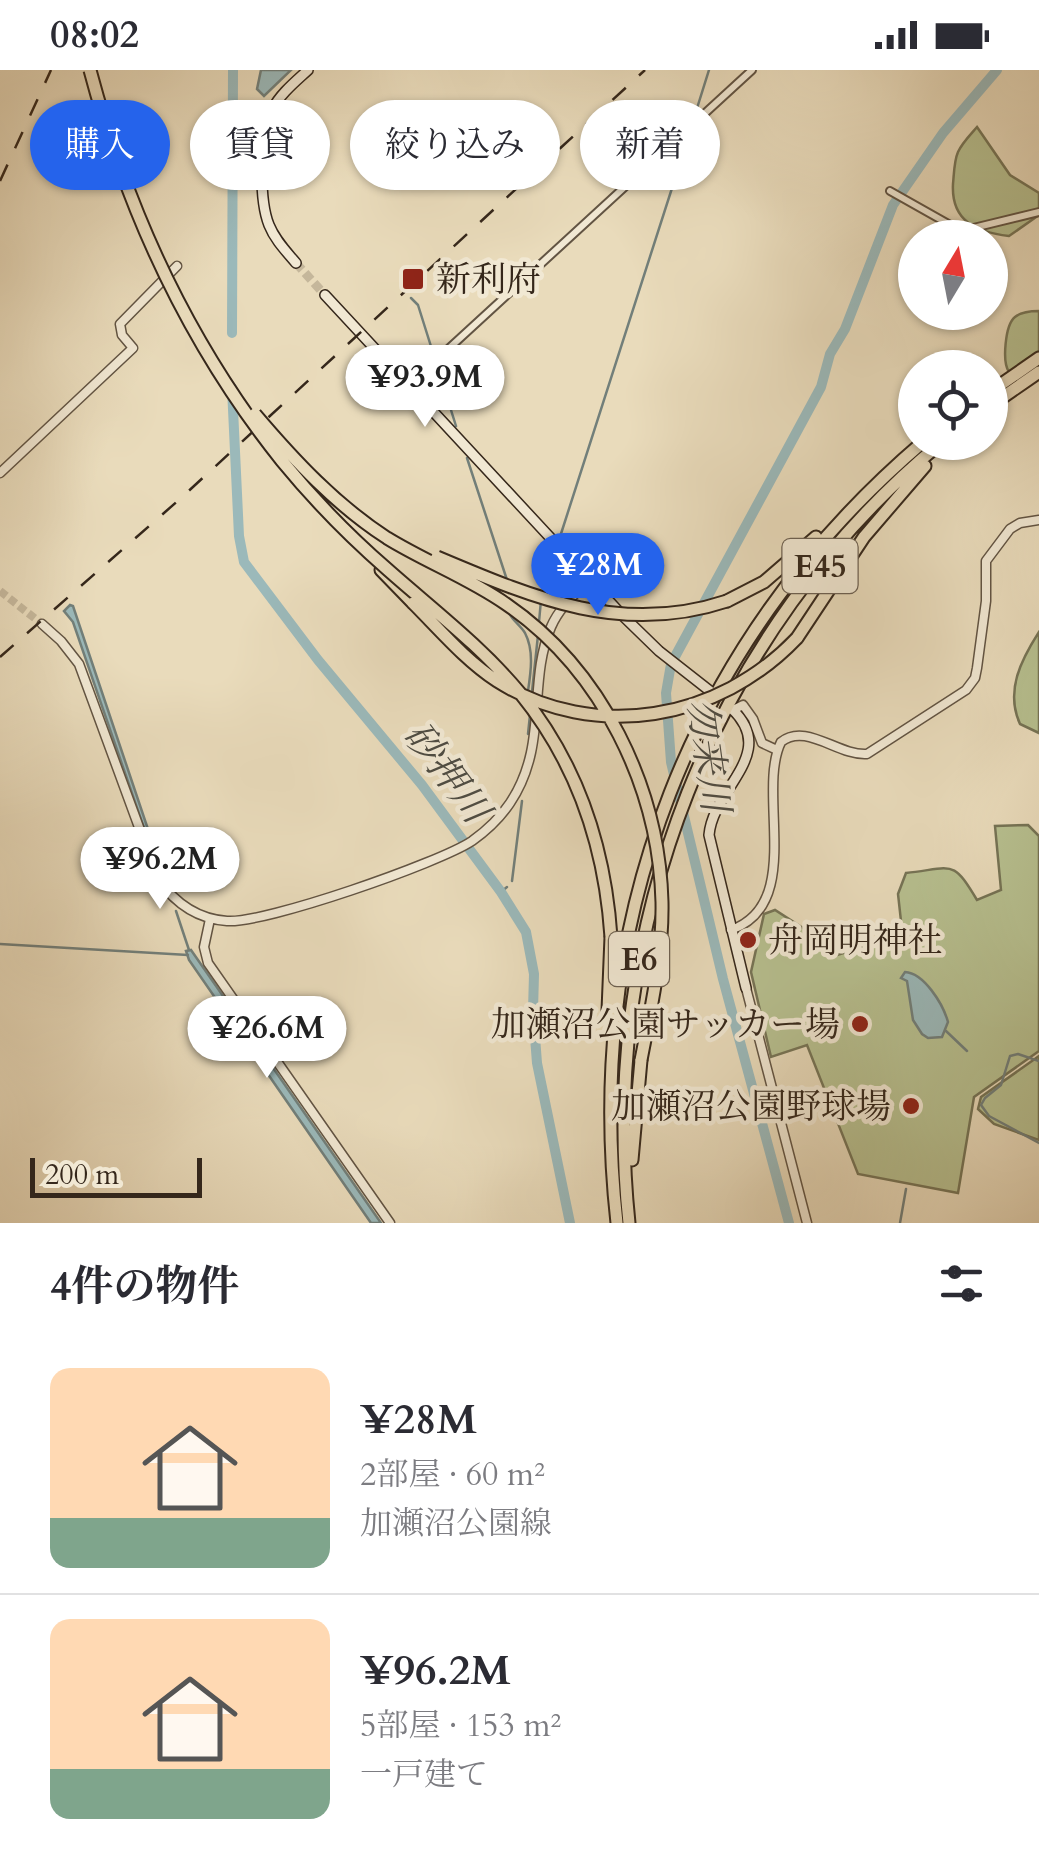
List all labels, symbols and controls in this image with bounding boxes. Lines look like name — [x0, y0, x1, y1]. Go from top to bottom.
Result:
text: 08:02 — [50, 9, 139, 61]
chip: 購入 — [30, 100, 170, 190]
chip: 賃貸 — [190, 100, 330, 190]
chip: 絞り込み — [350, 100, 560, 190]
chip: 新着 — [580, 100, 720, 190]
north arrow — [898, 220, 1008, 330]
map controls — [898, 220, 1008, 460]
place label: 新利府 — [436, 256, 541, 304]
marker: 新利府 — [400, 266, 426, 292]
pin: ¥93.9M — [344, 345, 506, 430]
button: locate — [898, 350, 1008, 460]
text: ¥93.9M — [367, 355, 483, 399]
pin: ¥28M — [539, 533, 657, 618]
road number: E45 — [782, 539, 858, 593]
text: ¥28M — [553, 543, 643, 587]
water label: 勿来川 — [674, 695, 742, 819]
water label: 砂押川 — [391, 711, 504, 837]
pin: ¥96.2M — [79, 827, 241, 912]
text: ¥96.2M — [102, 837, 218, 881]
place label: 舟岡明神社 — [768, 917, 943, 965]
marker: 舟岡明神社 — [737, 929, 759, 951]
road number: E6 — [609, 932, 669, 986]
pin: ¥26.6M — [186, 996, 348, 1081]
place label: 加瀬沼公園サッカー場 — [491, 1001, 840, 1049]
text: ¥26.6M — [209, 1006, 325, 1050]
marker: 加瀬沼公園サッカー場 — [849, 1013, 871, 1035]
place label: 加瀬沼公園野球場 — [611, 1083, 891, 1131]
marker: 加瀬沼公園野球場 — [900, 1095, 922, 1117]
scale bar — [30, 1153, 202, 1198]
text: 200 m — [45, 1156, 119, 1194]
icon: filters — [934, 1256, 989, 1311]
text: 4件の物件 — [50, 1258, 240, 1315]
text: ¥28M — [360, 1391, 477, 1448]
icon: home — [130, 1408, 250, 1528]
text: 2部屋 · 60 m² — [360, 1453, 545, 1497]
text: 加瀬沼公園線 — [360, 1502, 552, 1546]
text: ¥96.2M — [360, 1642, 511, 1699]
icon: home — [130, 1659, 250, 1779]
text: 5部屋 · 153 m² — [360, 1704, 561, 1748]
text: 一戸建て — [360, 1753, 488, 1797]

